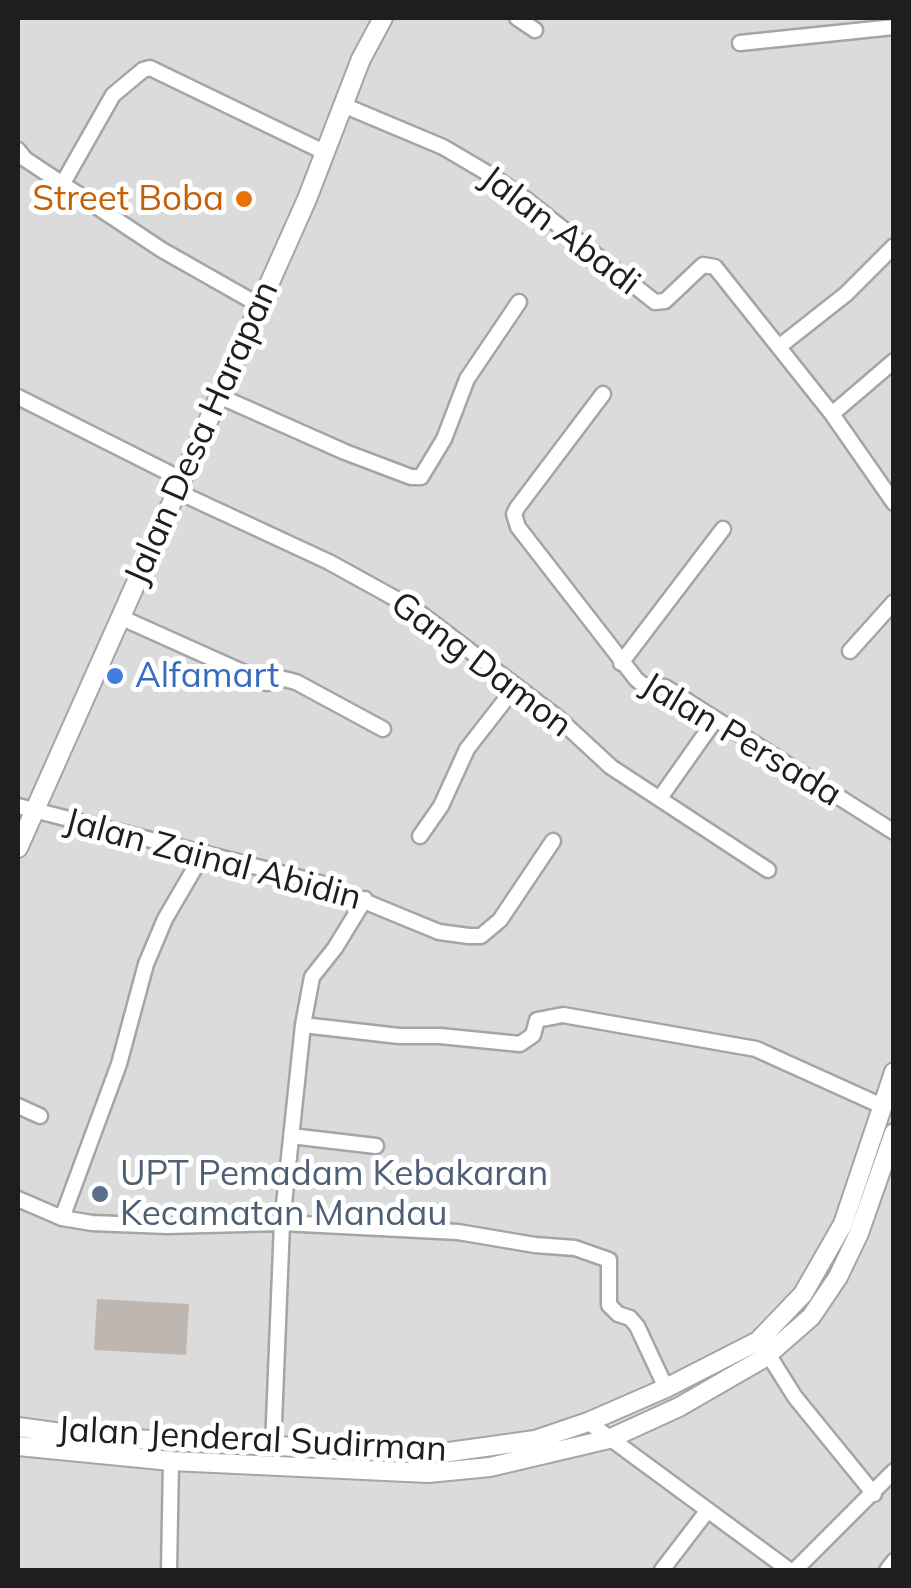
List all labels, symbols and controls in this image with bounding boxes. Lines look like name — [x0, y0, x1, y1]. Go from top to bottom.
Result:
street label: Jalan Abadi — [472, 157, 648, 305]
place label: Street Boba — [32, 178, 224, 220]
marker: Street Boba — [233, 188, 255, 210]
street label: Jalan Desa Harapan — [116, 275, 288, 591]
street label: Gang Damon — [382, 583, 580, 747]
place label: Alfamart — [135, 655, 279, 697]
street label: Jalan Persada — [634, 664, 848, 816]
marker: Alfamart — [104, 665, 126, 687]
street label: Jalan Zainal Abidin — [60, 800, 366, 920]
place label: UPT Pemadam Kebakaran Kecamatan Mandau — [120, 1153, 548, 1235]
marker: UPT Pemadam Kebakaran Kecamatan Mandau — [89, 1183, 111, 1205]
street label: Jalan Jenderal Sudirman — [56, 1409, 448, 1471]

